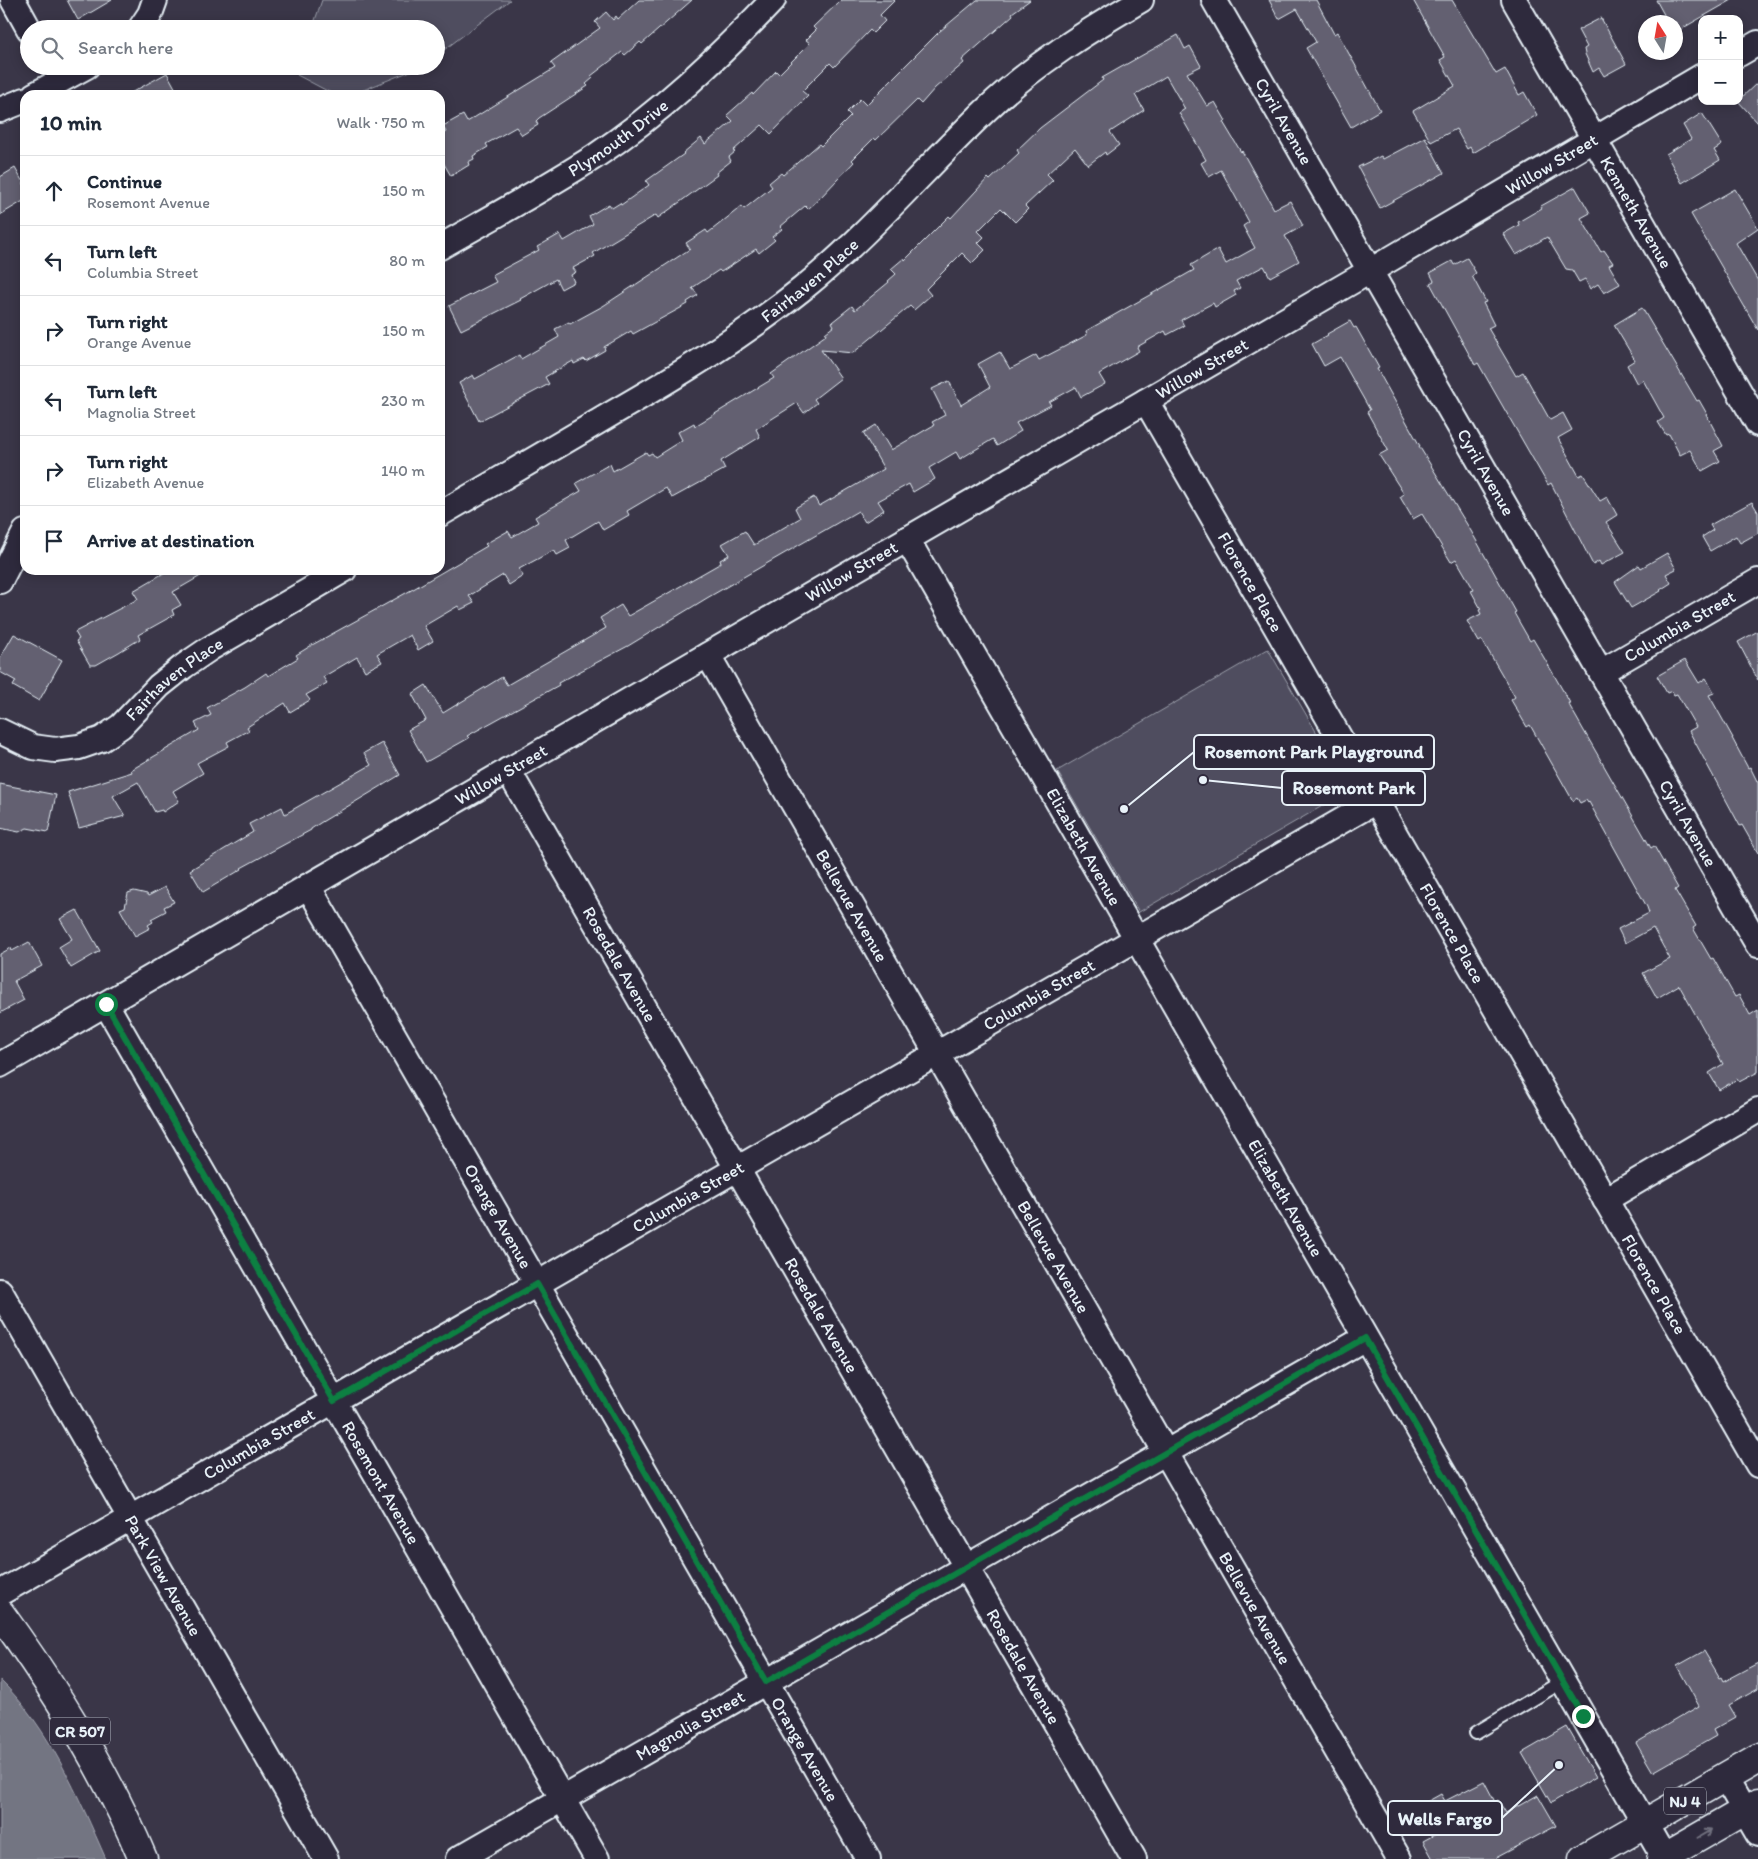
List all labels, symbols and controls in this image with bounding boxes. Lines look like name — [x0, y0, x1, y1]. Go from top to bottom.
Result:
north arrow — [1638, 15, 1683, 60]
map controls — [1698, 15, 1743, 105]
button: + — [1698, 15, 1743, 60]
search box — [20, 20, 445, 75]
icon: search — [38, 34, 66, 62]
text: Search here — [78, 36, 173, 59]
button: − — [1698, 60, 1743, 105]
street label: Cyril Avenue — [1250, 74, 1318, 169]
street label: Plymouth Drive — [564, 94, 673, 182]
text: 10 min — [40, 110, 102, 135]
text: Walk · 750 m — [337, 113, 425, 132]
street label: Willow Street — [1501, 129, 1602, 200]
street label: Kenneth Avenue — [1595, 152, 1677, 273]
text: Continue — [87, 170, 162, 193]
icon: ahead — [40, 177, 68, 205]
text: 150 m — [382, 181, 425, 200]
text: Rosemont Avenue — [87, 193, 210, 212]
street label: Fairhaven Place — [756, 233, 863, 328]
text: Turn left — [87, 240, 157, 263]
icon: left — [40, 247, 68, 275]
text: 80 m — [389, 251, 425, 270]
text: Columbia Street — [87, 263, 198, 282]
text: Turn right — [87, 310, 168, 333]
icon: right — [40, 317, 68, 345]
text: 150 m — [382, 321, 425, 340]
text: Orange Avenue — [87, 333, 191, 352]
street label: Willow Street — [1151, 333, 1252, 404]
text: Turn left — [87, 380, 157, 403]
icon: left — [40, 387, 68, 415]
text: 230 m — [381, 391, 425, 410]
text: Magnolia Street — [87, 403, 196, 422]
street label: Cyril Avenue — [1452, 425, 1520, 520]
text: Turn right — [87, 450, 168, 473]
icon: right — [40, 457, 68, 485]
text: 140 m — [381, 461, 425, 480]
text: Elizabeth Avenue — [87, 473, 204, 492]
icon: arrive — [40, 527, 68, 555]
street label: Florence Place — [1213, 528, 1288, 636]
text: Arrive at destination — [87, 529, 254, 552]
street label: Willow Street — [801, 536, 902, 607]
street label: Columbia Street — [1620, 585, 1740, 667]
street label: Fairhaven Place — [121, 632, 227, 726]
callout: Rosemont Park Playground — [1194, 735, 1434, 769]
street label: Willow Street — [451, 739, 551, 810]
text: Rosemont Park Playground — [1204, 740, 1424, 763]
callout: Rosemont Park — [1282, 771, 1425, 805]
text: Rosemont Park — [1293, 776, 1416, 799]
street label: Cyril Avenue — [1654, 776, 1722, 871]
street label: Elizabeth Avenue — [1041, 784, 1126, 910]
street label: Bellevue Avenue — [811, 845, 893, 966]
street label: Florence Place — [1415, 879, 1490, 987]
street label: Rosedale Avenue — [578, 902, 661, 1026]
street label: Columbia Street — [979, 954, 1099, 1036]
route start — [95, 993, 118, 1016]
street label: Elizabeth Avenue — [1243, 1135, 1328, 1261]
street label: Columbia Street — [628, 1156, 748, 1238]
street label: Orange Avenue — [459, 1160, 537, 1273]
street label: Bellevue Avenue — [1012, 1197, 1094, 1317]
street label: Florence Place — [1617, 1230, 1692, 1338]
street label: Rosedale Avenue — [780, 1254, 863, 1377]
street label: Columbia Street — [199, 1403, 319, 1485]
street label: Rosemont Avenue — [337, 1417, 425, 1548]
street label: Park View Avenue — [120, 1511, 207, 1640]
street label: Bellevue Avenue — [1214, 1548, 1296, 1668]
street label: Rosedale Avenue — [981, 1605, 1065, 1728]
street label: Magnolia Street — [632, 1685, 749, 1766]
street label: Orange Avenue — [766, 1693, 844, 1806]
route end — [1572, 1705, 1595, 1728]
road number: CR 507 — [50, 1718, 110, 1744]
road number: NJ 4 — [1664, 1788, 1706, 1814]
callout: Wells Fargo — [1388, 1801, 1502, 1835]
text: Wells Fargo — [1398, 1807, 1492, 1830]
one-way arrow — [1697, 1829, 1712, 1839]

